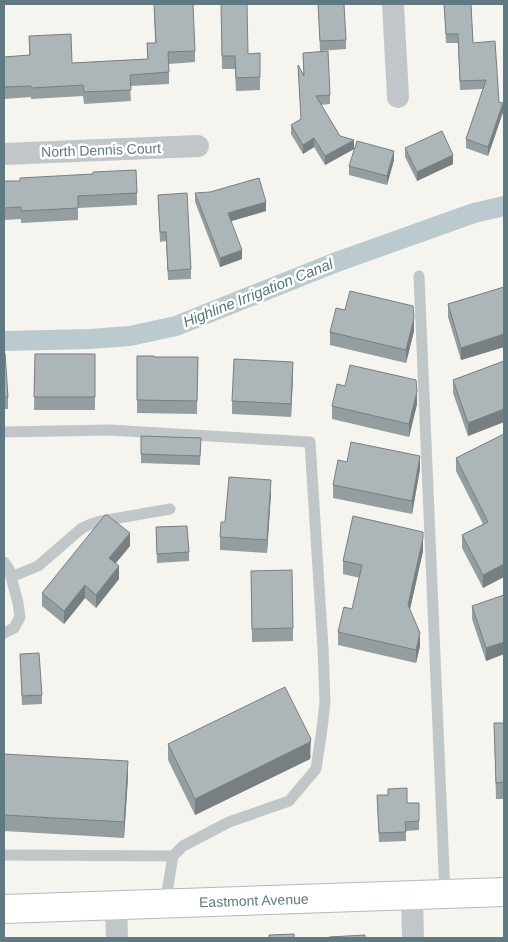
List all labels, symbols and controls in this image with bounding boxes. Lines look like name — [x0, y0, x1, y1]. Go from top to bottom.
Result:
street label: North Dennis Court — [41, 140, 161, 160]
water label: Highline Irrigation Canal — [180, 254, 336, 330]
street label: Eastmont Avenue — [199, 891, 309, 910]

